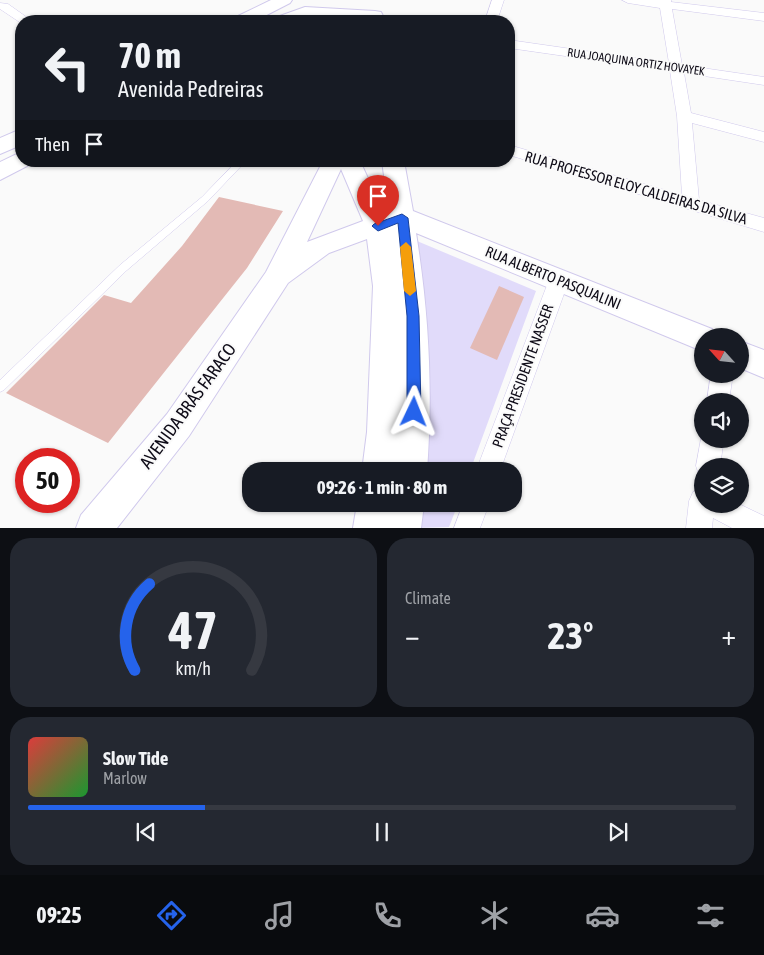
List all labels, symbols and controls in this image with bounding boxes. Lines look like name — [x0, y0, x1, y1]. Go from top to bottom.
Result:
icon: left — [35, 35, 100, 100]
text: 70 m — [118, 35, 181, 75]
street label: RUA JOAQUINA ORTIZ HOVAYEK — [566, 45, 706, 79]
text: Avenida Pedreiras — [118, 76, 263, 102]
icon: arrive — [80, 130, 108, 158]
text: Then — [35, 133, 70, 155]
street label: RUA PROFESSOR ELOY CALDEIRAS DA SILVA — [523, 148, 750, 228]
pin — [357, 175, 399, 226]
icon: arrive — [364, 182, 392, 210]
street label: RUA ALBERTO PASQUALINI — [483, 243, 623, 313]
street label: PRAÇA PRESIDENTE NASSER — [489, 301, 557, 450]
north arrow — [694, 328, 749, 382]
map controls — [694, 328, 749, 513]
street label: AVENIDA BRÁS FARACO — [135, 339, 240, 472]
position arrow — [387, 385, 439, 437]
button: sound — [694, 393, 749, 448]
speed limit sign: 50 — [15, 448, 80, 513]
button: layers — [694, 458, 749, 513]
text: 09:26 · 1 min · 80 m — [317, 476, 447, 498]
text: Climate — [405, 589, 451, 607]
text: 47 — [168, 600, 218, 660]
text: 23° — [547, 614, 594, 657]
text: − — [405, 619, 420, 651]
text: + — [721, 619, 736, 651]
text: km/h — [176, 658, 211, 679]
text: Slow Tide — [103, 747, 168, 769]
text: Marlow — [103, 769, 147, 787]
icon: previous — [132, 818, 160, 846]
icon: pause — [368, 818, 396, 846]
icon: next — [604, 818, 632, 846]
icon: directions — [154, 898, 189, 933]
icon: music — [262, 898, 297, 933]
icon: phone — [370, 898, 405, 933]
icon: climate — [477, 898, 512, 933]
icon: car — [585, 898, 620, 933]
icon: filters — [693, 898, 728, 933]
text: 09:25 — [36, 902, 82, 928]

